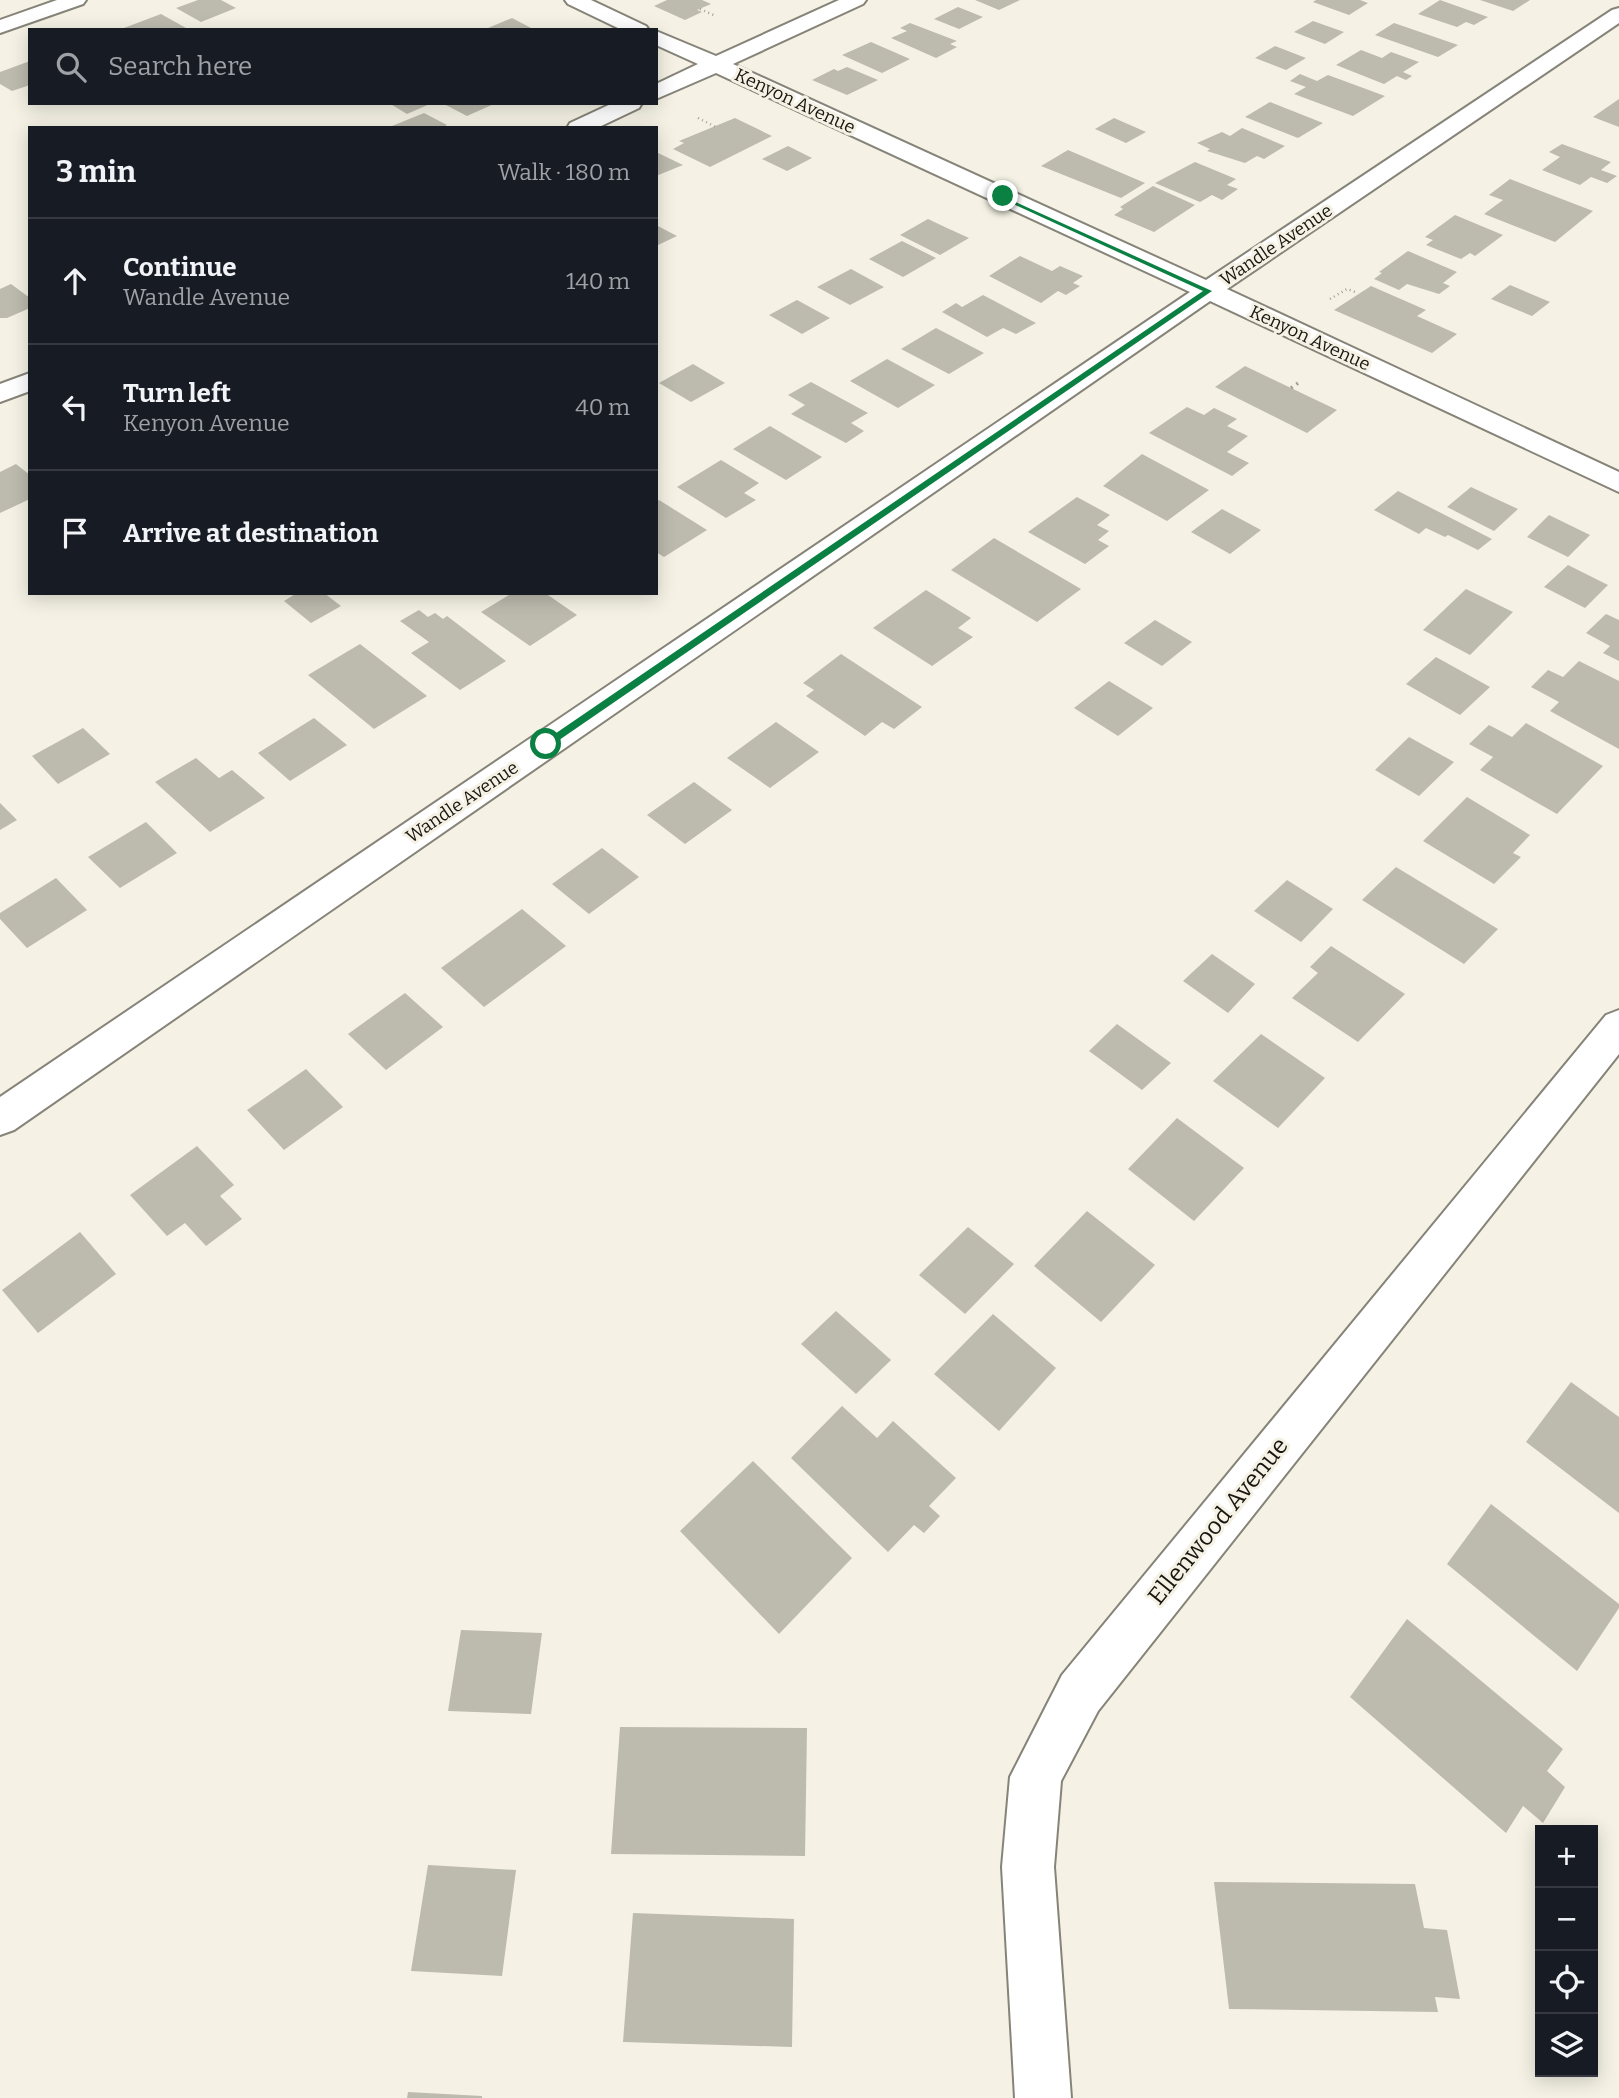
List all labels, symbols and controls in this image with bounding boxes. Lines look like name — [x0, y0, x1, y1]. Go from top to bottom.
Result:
search box — [28, 28, 658, 105]
icon: search — [52, 48, 90, 86]
text: Search here — [108, 51, 252, 82]
street label: Kenyon Avenue — [731, 63, 859, 139]
text: 3 min — [56, 154, 136, 190]
text: Walk · 180 m — [498, 158, 630, 186]
route end — [987, 180, 1018, 211]
street label: Wandle Avenue — [1216, 199, 1336, 291]
text: Continue — [123, 252, 237, 283]
icon: ahead — [56, 262, 94, 300]
text: 140 m — [566, 267, 630, 295]
text: Wandle Avenue — [123, 283, 290, 311]
street label: Kenyon Avenue — [1246, 300, 1374, 376]
text: Turn left — [123, 378, 231, 409]
icon: left — [56, 388, 94, 426]
text: 40 m — [575, 393, 630, 421]
text: Kenyon Avenue — [123, 409, 290, 437]
icon: arrive — [56, 514, 94, 552]
text: Arrive at destination — [123, 518, 378, 549]
route start — [530, 728, 561, 759]
street label: Wandle Avenue — [402, 756, 522, 848]
street label: Ellenwood Avenue — [1142, 1432, 1294, 1610]
map controls — [1535, 1825, 1598, 2077]
button: + — [1535, 1825, 1598, 1888]
button: − — [1535, 1888, 1598, 1951]
button: locate — [1535, 1951, 1598, 2014]
button: layers — [1535, 2014, 1598, 2077]

